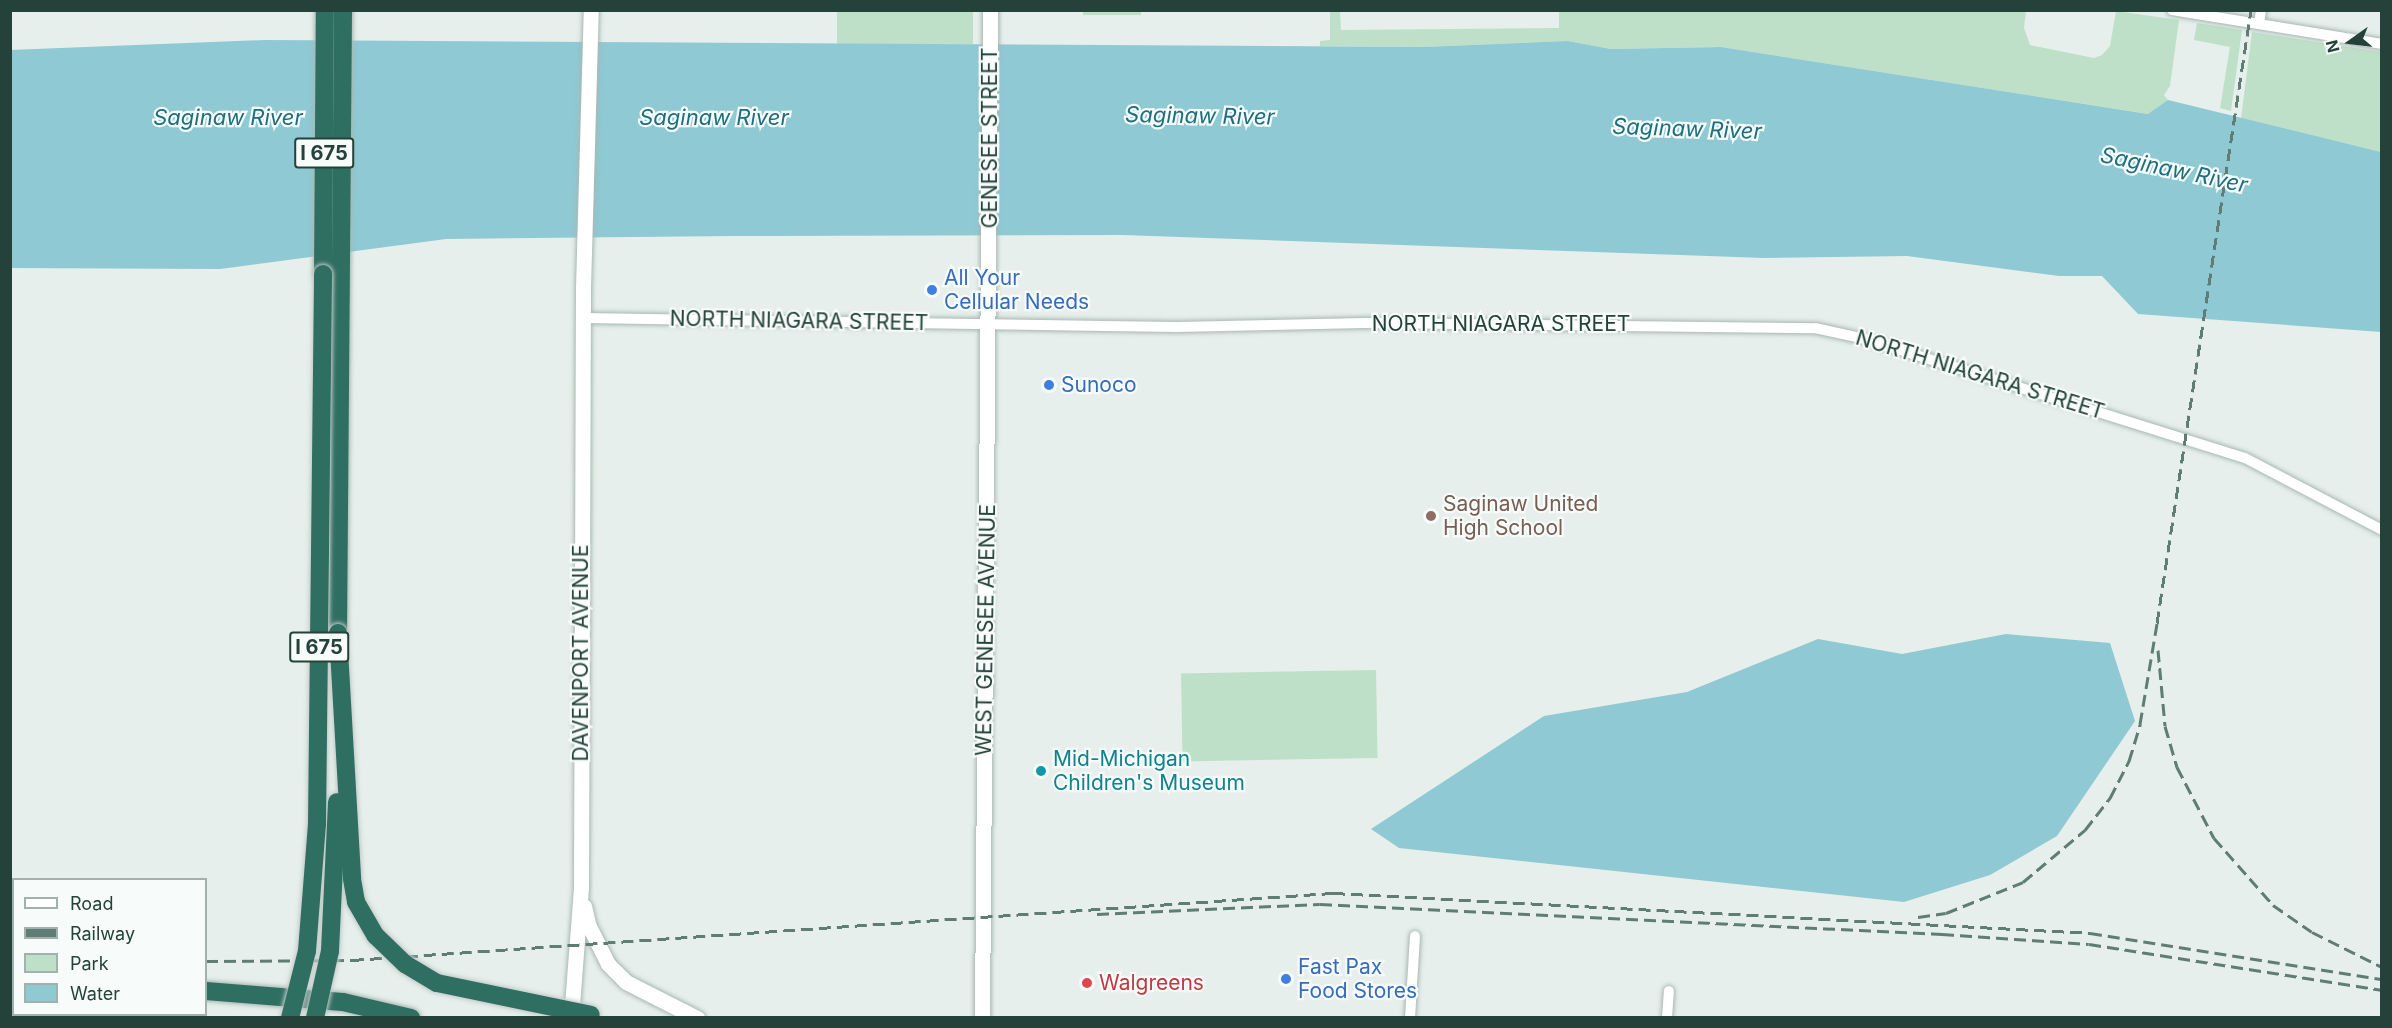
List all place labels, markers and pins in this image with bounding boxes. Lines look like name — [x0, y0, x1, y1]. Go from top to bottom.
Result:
place label: All Your Cellular Needs — [944, 265, 1089, 315]
marker: All Your Cellular Needs — [925, 283, 939, 297]
place label: Sunoco — [1061, 372, 1136, 398]
marker: Sunoco — [1042, 378, 1056, 392]
place label: Saginaw United High School — [1443, 491, 1598, 541]
marker: Saginaw United High School — [1424, 509, 1438, 523]
place label: Mid-Michigan Children's Museum — [1053, 746, 1245, 796]
marker: Mid-Michigan Children's Museum — [1034, 764, 1048, 778]
place label: Fast Pax Food Stores — [1298, 954, 1417, 1004]
place label: Walgreens — [1099, 970, 1204, 996]
marker: Fast Pax Food Stores — [1279, 972, 1293, 986]
marker: Walgreens — [1080, 976, 1094, 990]

